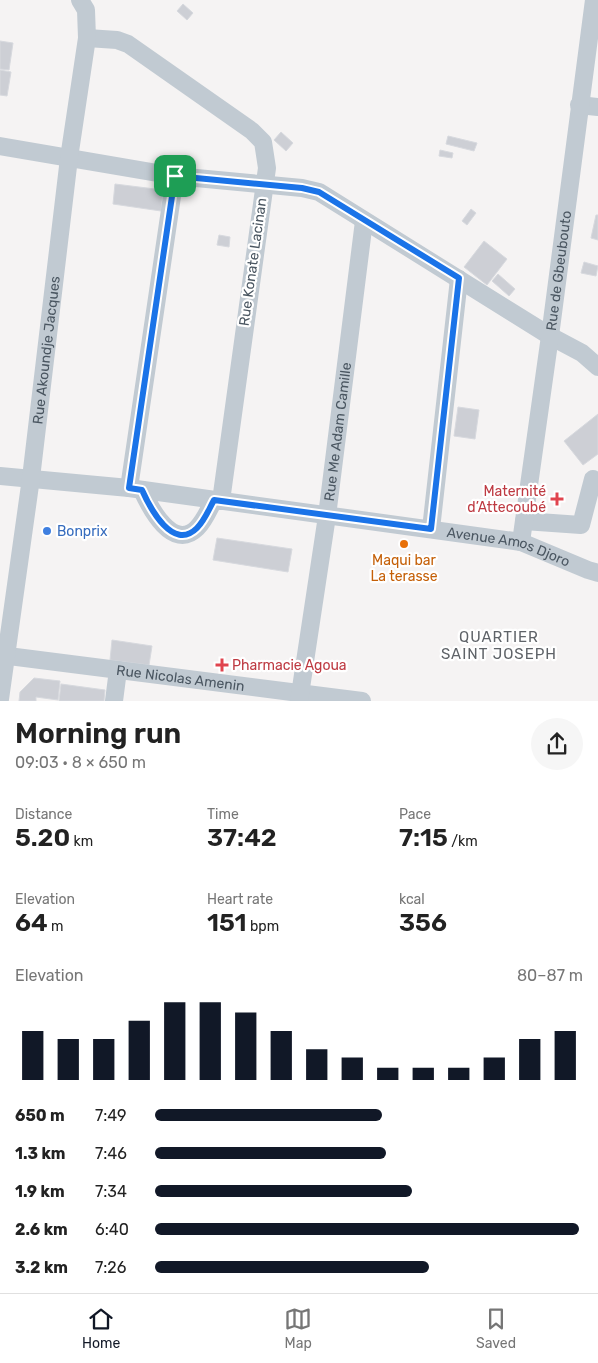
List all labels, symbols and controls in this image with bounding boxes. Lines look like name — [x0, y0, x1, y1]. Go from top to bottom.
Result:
pin — [154, 155, 196, 197]
icon: arrive — [161, 162, 189, 190]
street label: Rue Konate Lacinan — [236, 197, 270, 327]
street label: Rue de Gbeubouto — [542, 209, 575, 332]
street label: Rue Akoundje Jacques — [29, 275, 63, 425]
street label: Rue Me Adam Camille — [320, 361, 355, 502]
place label: Maternité d’Attecoubé — [467, 483, 546, 516]
marker: Maternité d’Attecoubé — [550, 492, 564, 506]
place label: Bonprix — [57, 523, 108, 540]
street label: Avenue Amos Djoro — [446, 523, 573, 570]
marker: Bonprix — [41, 525, 53, 537]
marker: Maqui bar La terasse — [398, 538, 410, 550]
place label: Maqui bar La terasse — [370, 552, 438, 585]
district label: QUARTIER SAINT JOSEPH — [441, 628, 557, 663]
place label: Pharmacie Agoua — [232, 657, 347, 674]
marker: Pharmacie Agoua — [216, 659, 228, 671]
street label: Rue Nicolas Amenin — [115, 661, 246, 695]
text: Morning run — [15, 717, 181, 750]
button: share — [531, 718, 583, 770]
text: 09:03 · 8 × 650 m — [15, 753, 146, 772]
text: Distance — [15, 806, 72, 823]
text: Time — [207, 806, 239, 823]
text: Pace — [399, 806, 431, 823]
text: 5.20 — [15, 823, 70, 852]
text: 37:42 — [207, 823, 277, 852]
text: 7:15 — [399, 823, 448, 852]
text: km — [70, 833, 93, 850]
text: /km — [448, 833, 478, 850]
text: Elevation — [15, 891, 75, 908]
text: Heart rate — [207, 891, 273, 908]
text: kcal — [399, 891, 425, 908]
text: 64 — [15, 908, 48, 937]
text: 151 — [207, 908, 247, 937]
text: 356 — [399, 908, 447, 937]
text: m — [48, 918, 64, 935]
text: bpm — [247, 918, 279, 935]
text: Elevation — [15, 966, 84, 985]
text: 80–87 m — [517, 966, 583, 985]
text: 650 m — [15, 1106, 65, 1125]
text: 7:49 — [95, 1106, 127, 1125]
text: 1.3 km — [15, 1144, 65, 1163]
text: 7:46 — [95, 1144, 127, 1163]
text: 1.9 km — [15, 1182, 65, 1201]
text: 7:34 — [95, 1182, 127, 1201]
text: 2.6 km — [15, 1220, 68, 1239]
text: 6:40 — [95, 1220, 129, 1239]
text: 3.2 km — [15, 1258, 68, 1277]
text: 7:26 — [95, 1258, 126, 1277]
tab: Home — [82, 1305, 120, 1352]
tab: Map — [284, 1305, 312, 1352]
tab: Saved — [476, 1305, 516, 1352]

